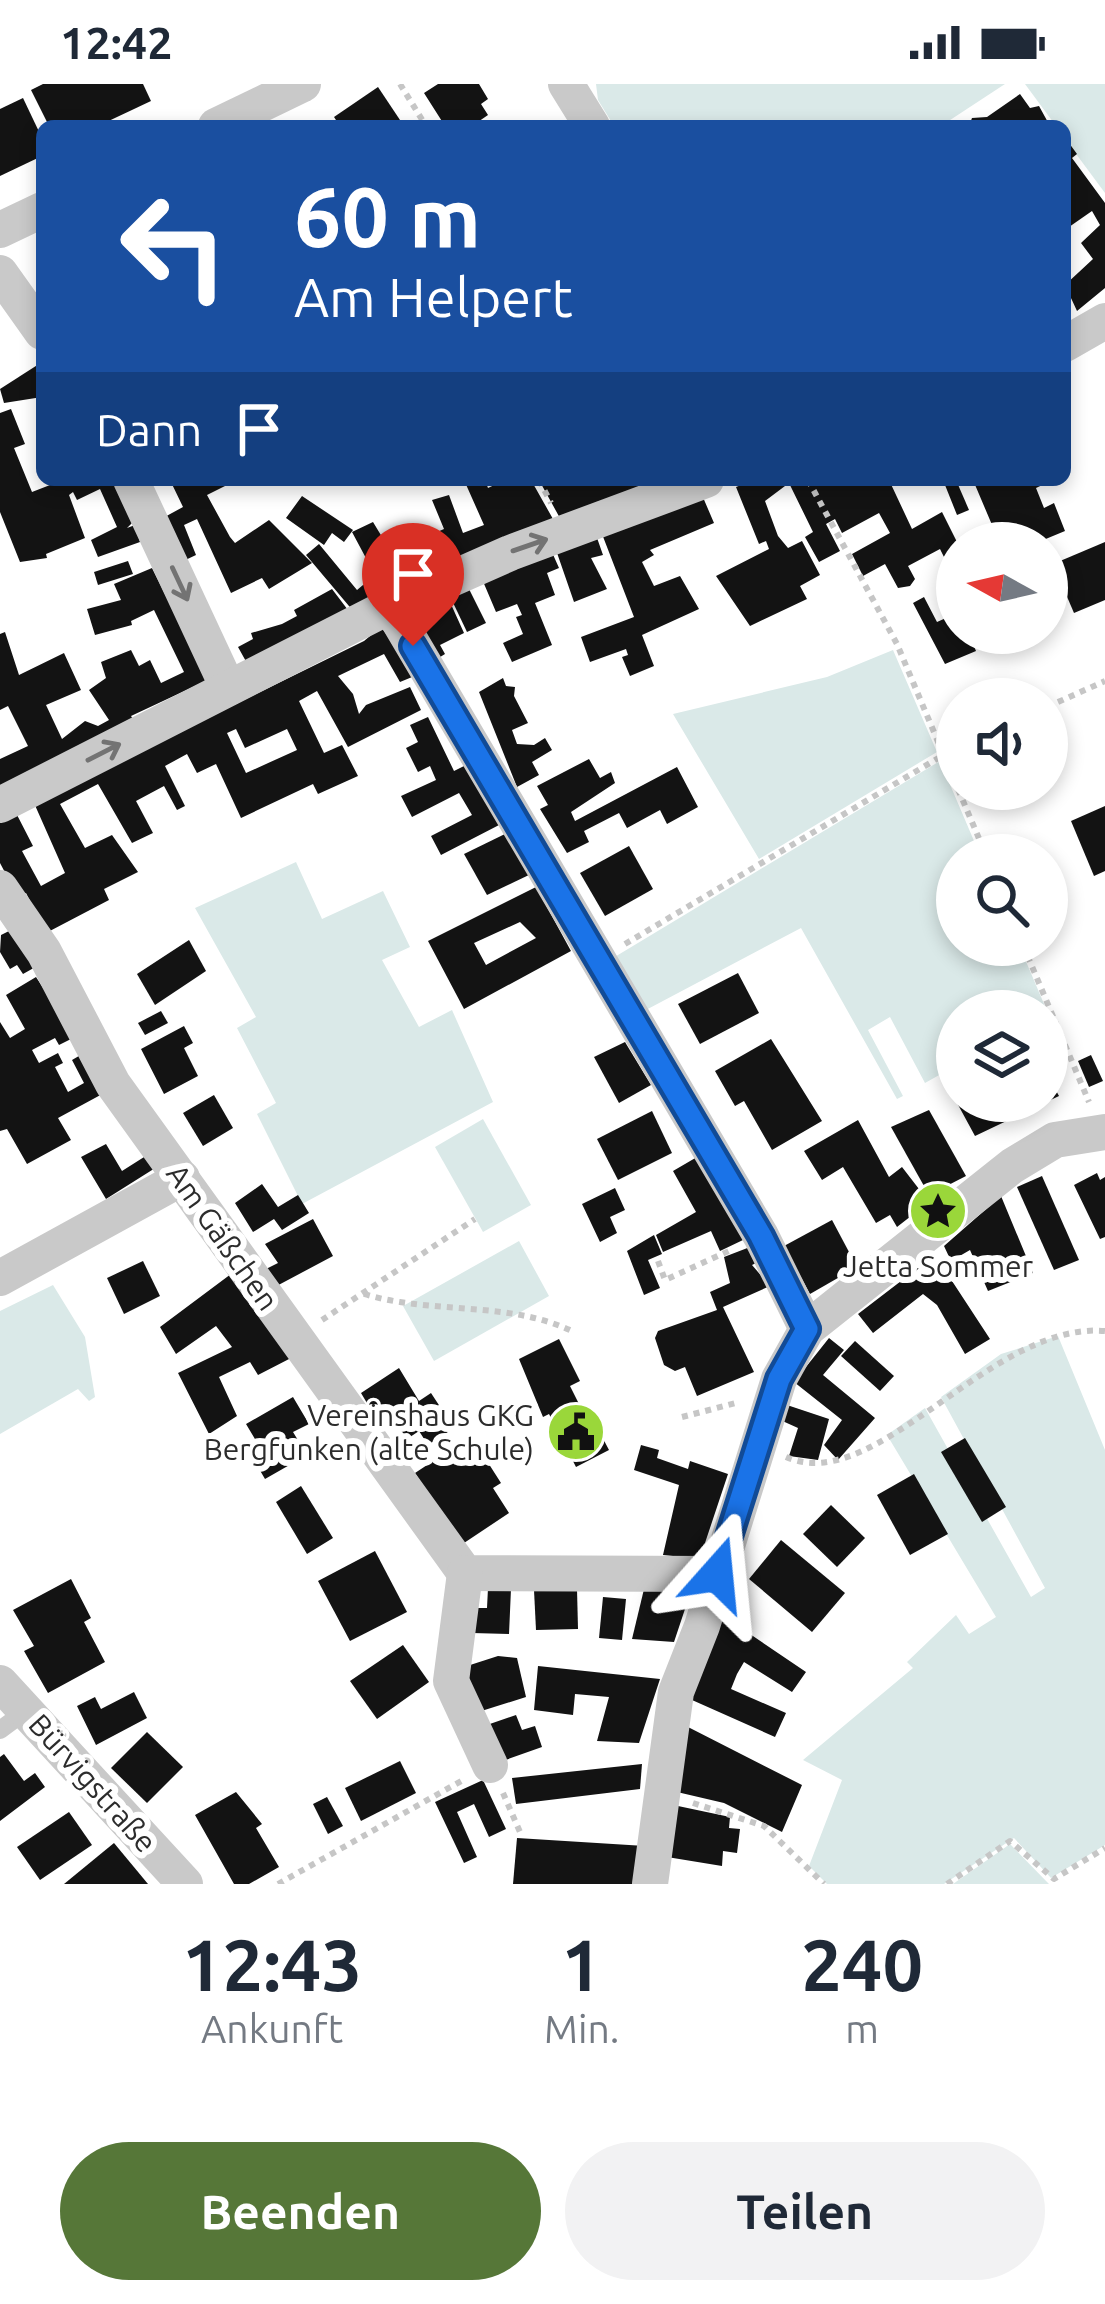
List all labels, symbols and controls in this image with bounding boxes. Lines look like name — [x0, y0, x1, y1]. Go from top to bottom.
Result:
text: 12:42 — [60, 17, 173, 68]
icon: left — [96, 168, 252, 324]
text: 60 m — [294, 169, 481, 263]
text: Am Helpert — [294, 267, 573, 327]
icon: arrive — [226, 396, 292, 462]
text: Dann — [96, 404, 202, 455]
north arrow — [936, 522, 1068, 654]
map controls — [936, 522, 1068, 1122]
pin — [362, 523, 464, 646]
one-way arrow — [511, 533, 549, 555]
icon: arrive — [380, 541, 446, 607]
one-way arrow — [170, 565, 192, 601]
button: sound — [936, 678, 1068, 810]
one-way arrow — [86, 739, 121, 762]
button: search — [936, 834, 1068, 966]
button: layers — [936, 990, 1068, 1122]
street label: Am Gäßchen — [160, 1157, 286, 1317]
place icon: Jetta Sommer — [907, 1180, 969, 1242]
place label: Jetta Sommer — [843, 1249, 1034, 1283]
place label: Vereinshaus GKG Bergfunken (alte Schule) — [204, 1398, 534, 1466]
public building icon: Vereinshaus GKG Bergfunken (alte Schule) — [545, 1401, 607, 1463]
position arrow — [654, 1511, 780, 1637]
street label: Bürvigstraße — [22, 1707, 164, 1859]
text: 12:43 — [182, 1924, 362, 2005]
text: 1 — [561, 1924, 602, 2005]
text: 240 — [801, 1924, 923, 2005]
text: Ankunft — [201, 2007, 343, 2050]
text: Min. — [544, 2007, 619, 2050]
text: m — [845, 2007, 879, 2050]
button: Beenden — [60, 2142, 541, 2280]
button: Teilen — [565, 2142, 1045, 2280]

